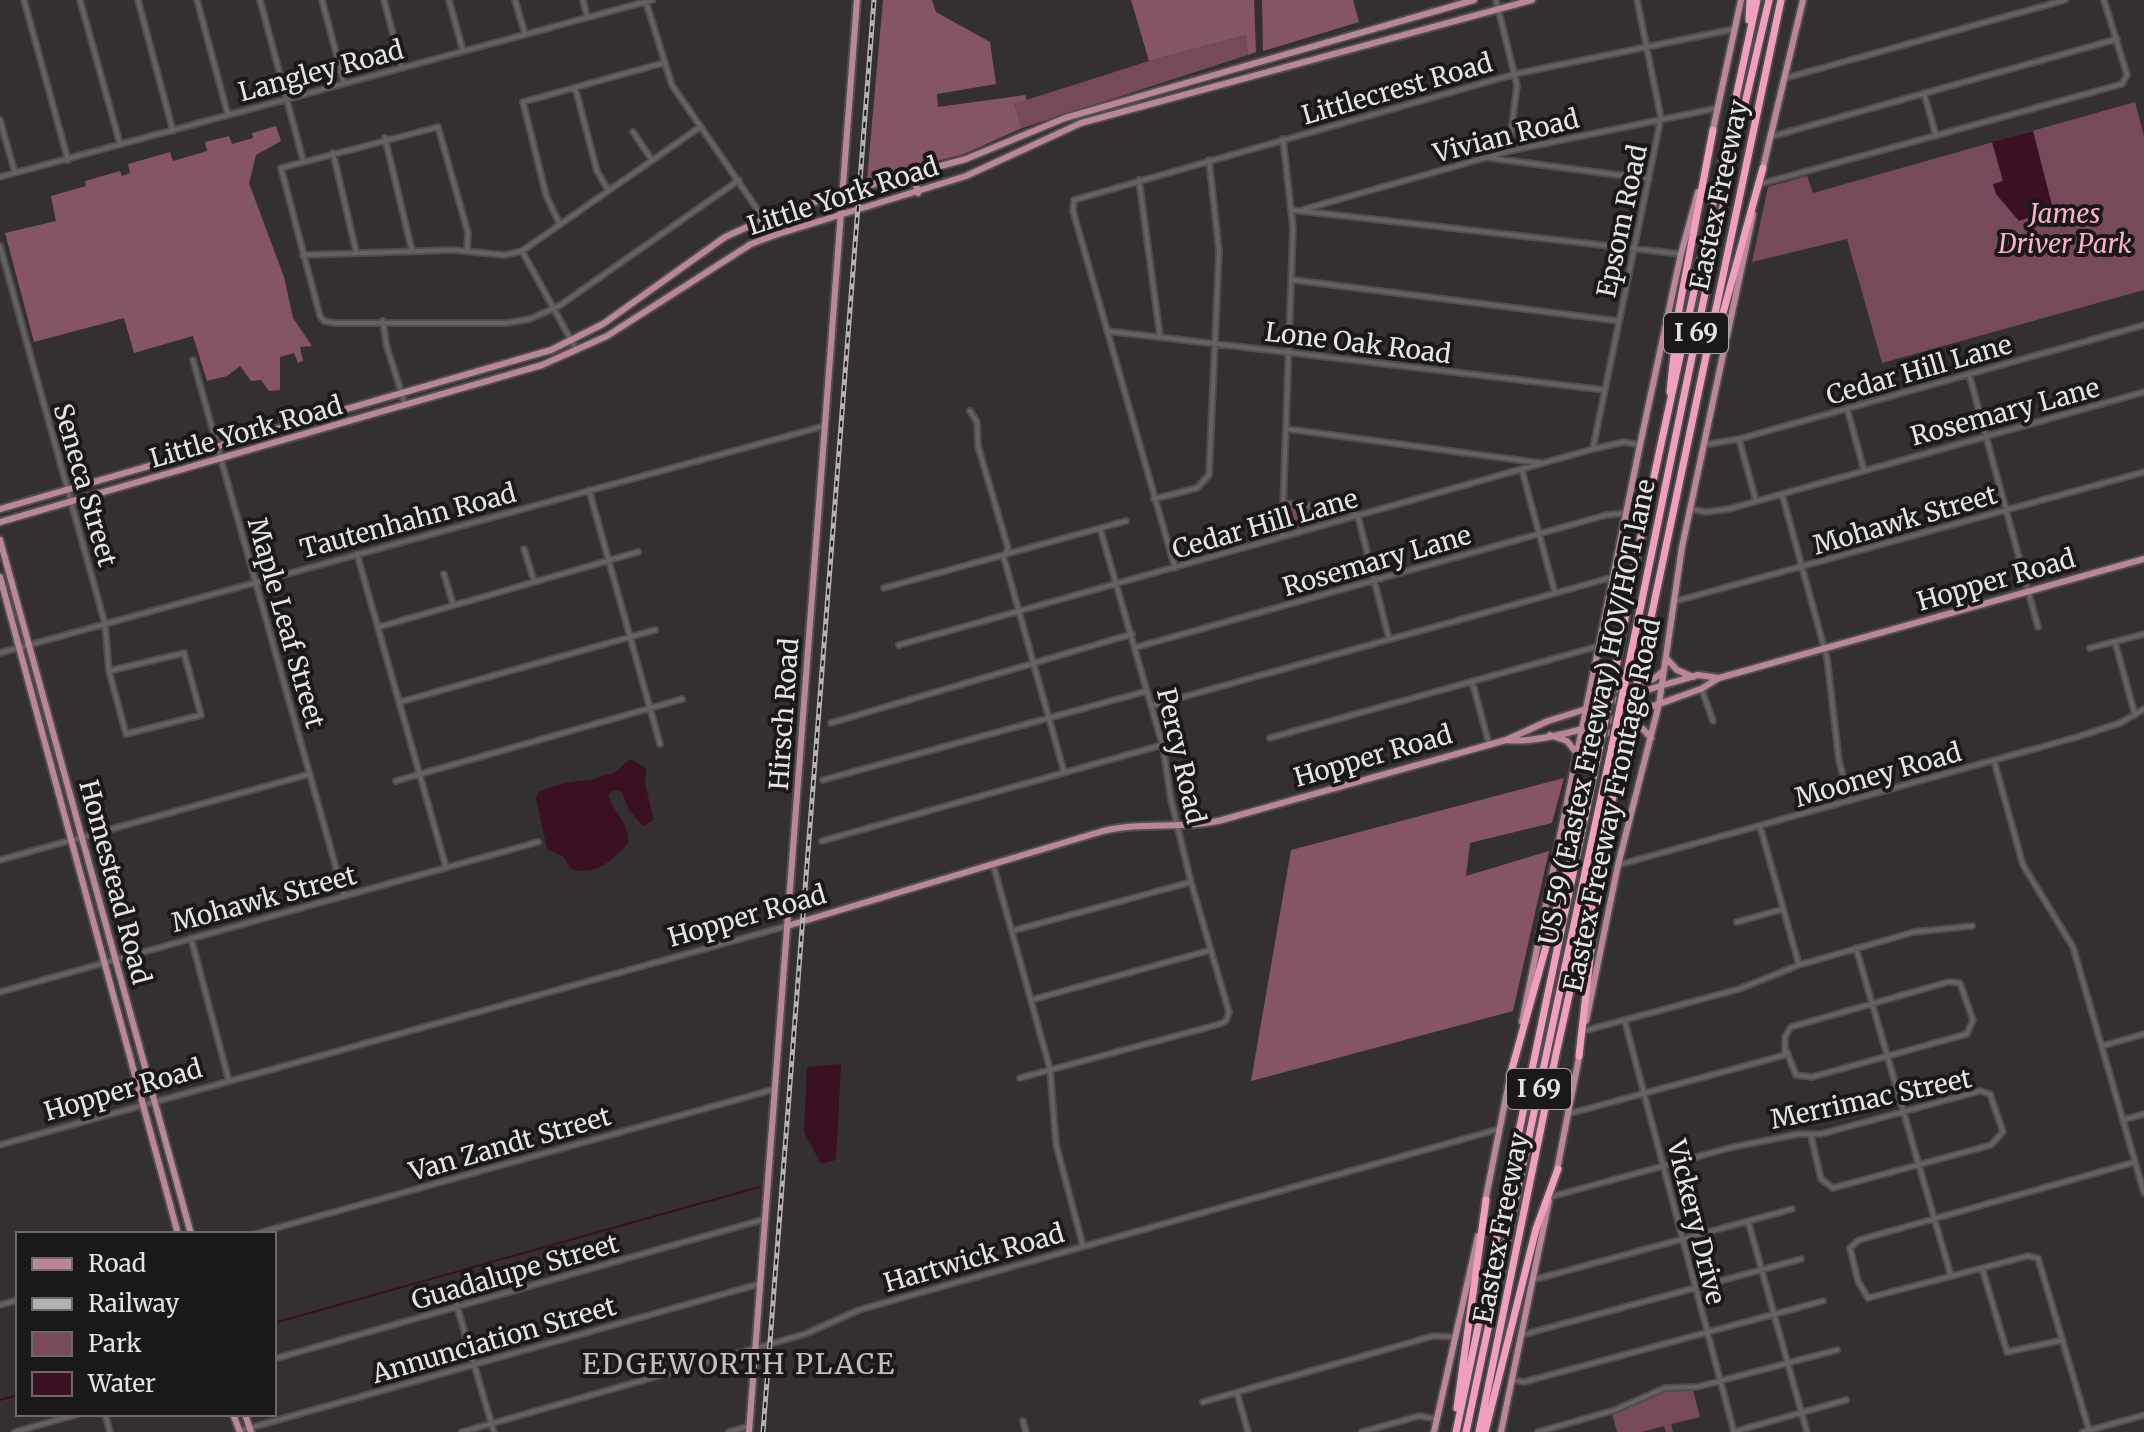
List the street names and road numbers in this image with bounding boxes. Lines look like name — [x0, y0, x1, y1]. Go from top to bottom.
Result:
street label: Langley Road — [235, 33, 407, 108]
street label: Littlecrest Road — [1298, 45, 1496, 131]
street label: Eastex Freeway — [1682, 96, 1755, 293]
street label: Vivian Road — [1429, 101, 1582, 170]
street label: Epsom Road — [1589, 141, 1654, 300]
street label: Little York Road — [743, 149, 943, 242]
road number: I 69 — [1664, 313, 1728, 353]
street label: Lone Oak Road — [1263, 315, 1453, 370]
street label: Cedar Hill Lane — [1822, 327, 2015, 412]
street label: Rosemary Lane — [1907, 370, 2103, 453]
street label: Little York Road — [146, 388, 346, 475]
street label: Seneca Street — [46, 399, 125, 570]
street label: Tautenhahn Road — [296, 476, 520, 565]
street label: US 59 (Eastex Freeway) HOV/HOT lane — [1531, 476, 1662, 948]
street label: Mohawk Street — [1809, 477, 2001, 562]
street label: Cedar Hill Lane — [1168, 481, 1361, 566]
street label: Maple Leaf Street — [241, 514, 332, 732]
street label: Rosemary Lane — [1279, 518, 1475, 603]
street label: Hopper Road — [1913, 541, 2079, 618]
street label: Eastex Freeway Frontage Road — [1556, 615, 1667, 994]
street label: Hirsch Road — [762, 636, 805, 791]
street label: Percy Road — [1150, 685, 1213, 827]
street label: Hopper Road — [1290, 717, 1456, 794]
street label: Mooney Road — [1791, 735, 1965, 814]
street label: Homestead Road — [72, 776, 159, 988]
street label: Mohawk Street — [168, 858, 360, 939]
street label: Hopper Road — [664, 877, 830, 954]
street label: Hopper Road — [40, 1051, 206, 1128]
street label: Merrimac Street — [1767, 1061, 1974, 1136]
road number: I 69 — [1507, 1069, 1571, 1109]
street label: Van Zandt Street — [404, 1099, 614, 1188]
street label: Eastex Freeway — [1466, 1129, 1535, 1326]
street label: Vickery Drive — [1660, 1135, 1733, 1308]
street label: Hartwick Road — [880, 1216, 1068, 1299]
street label: Guadalupe Street — [408, 1226, 622, 1317]
street label: Annunciation Street — [367, 1289, 620, 1390]

